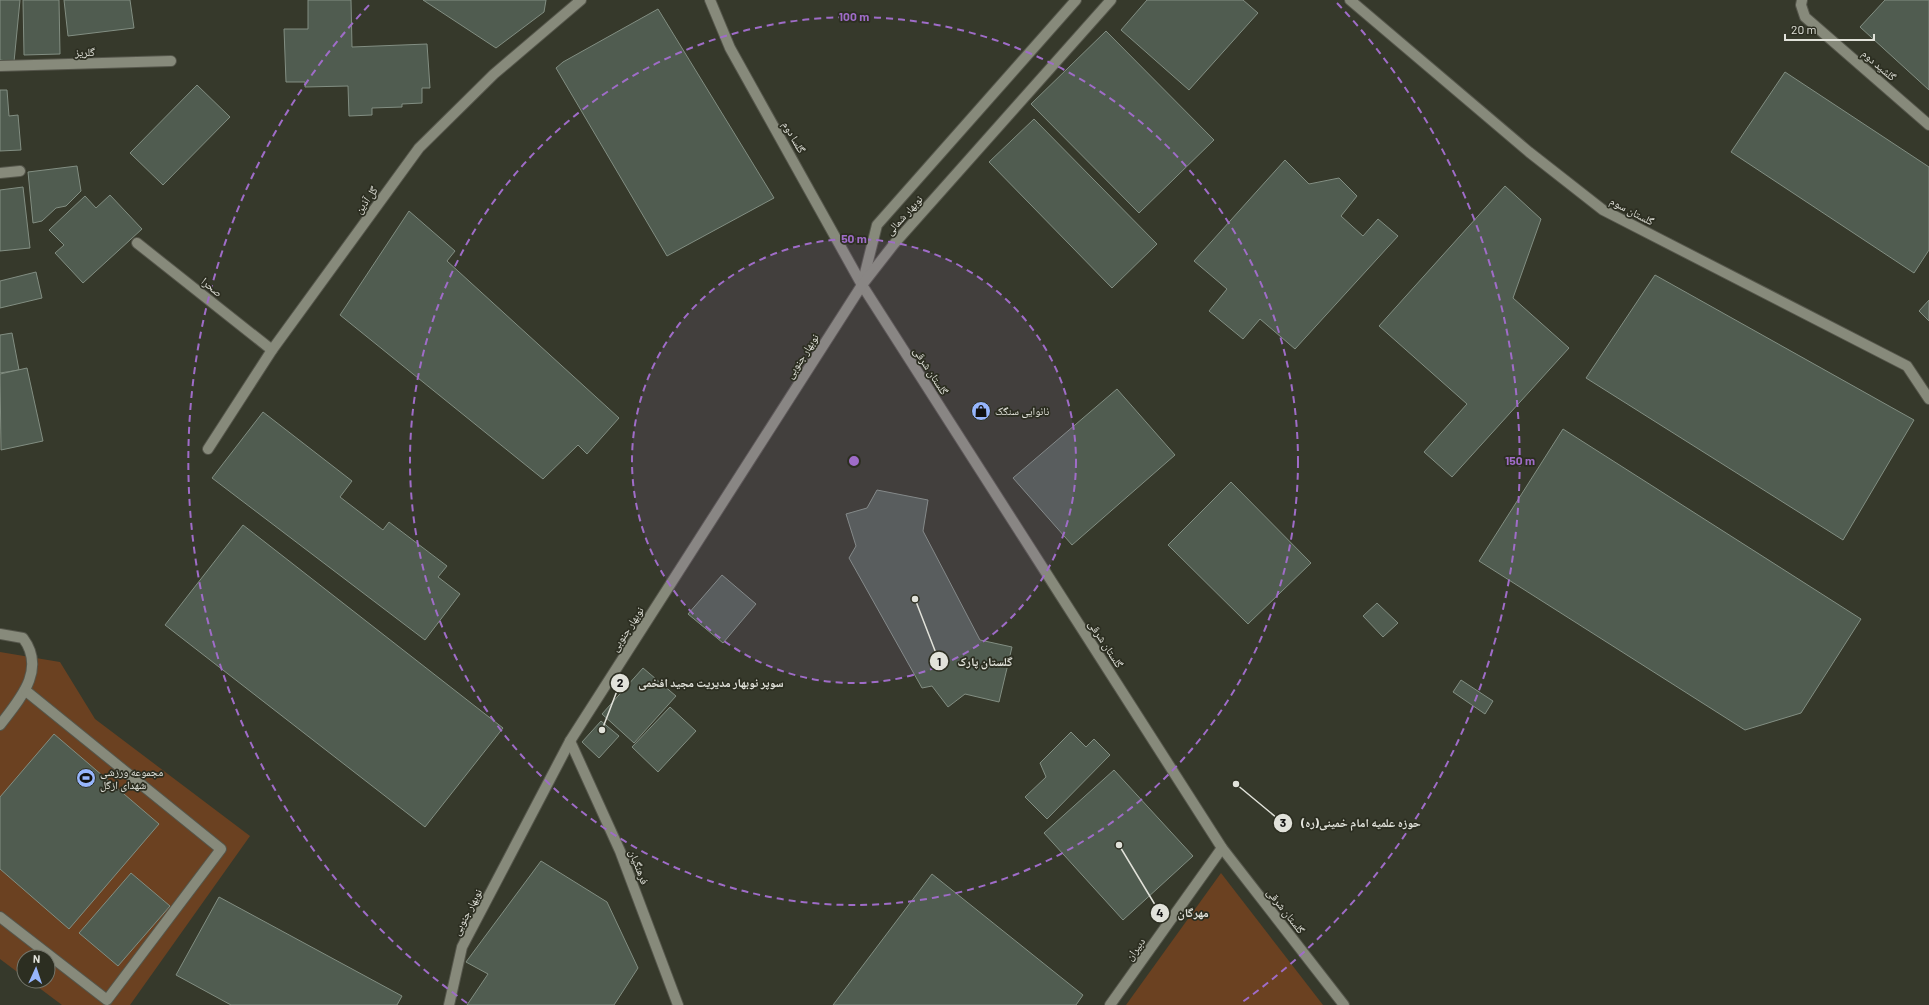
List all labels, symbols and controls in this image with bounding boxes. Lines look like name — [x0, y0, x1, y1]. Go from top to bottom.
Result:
text: 100 m — [839, 9, 869, 23]
scale bar — [1785, 16, 1874, 42]
text: 20 m — [1791, 22, 1817, 36]
street label: گلریز — [74, 45, 96, 58]
street label: گلشيد دوم — [1859, 46, 1899, 84]
street label: گلسا دوم — [779, 119, 809, 156]
street label: گل آذین — [351, 183, 381, 217]
street label: نوبهار شمالی — [882, 192, 926, 238]
street label: گلستان سوم — [1608, 194, 1657, 229]
text: 50 m — [841, 231, 867, 245]
street label: صحرا — [199, 274, 225, 299]
street label: نوبهار جنوبی — [782, 331, 822, 381]
street label: گلستان شرقی — [910, 345, 952, 398]
shop icon: نانوایی سنگک — [970, 400, 992, 422]
place label: نانوایی سنگک — [995, 404, 1049, 418]
text: 150 m — [1505, 453, 1535, 467]
centre of rings — [847, 454, 861, 468]
street label: نوبهار جنوبی — [607, 604, 647, 654]
street label: گلستان شرقی — [1085, 618, 1127, 671]
callout: گلستان پارک — [929, 649, 1020, 673]
text: 1 — [937, 654, 941, 668]
text: گلستان پارک — [957, 654, 1013, 670]
callout: سوپر نوبهار مدیریت مجید افخمی — [610, 671, 792, 695]
text: 2 — [617, 675, 624, 689]
text: سوپر نوبهار مدیریت مجید افخمی — [638, 675, 784, 691]
place label: مجموعه ورزشی شهدای ازگل — [100, 765, 163, 792]
sports icon: مجموعه ورزشی شهدای ازگل — [75, 767, 97, 789]
callout: حوزه علمیه امام خمینی(ره) — [1273, 811, 1429, 835]
text: 3 — [1280, 815, 1286, 829]
text: حوزه علمیه امام خمینی(ره) — [1300, 815, 1421, 831]
street label: فرهنگیان — [626, 848, 652, 887]
street label: گلستان شرقی — [1264, 885, 1308, 937]
street label: نوبهار جنوبی — [449, 886, 485, 938]
callout: مهرگان — [1150, 901, 1217, 925]
text: 4 — [1156, 905, 1164, 919]
text: مهرگان — [1177, 905, 1209, 921]
street label: دبیران — [1122, 934, 1148, 963]
north arrow — [16, 949, 56, 989]
text: N — [33, 952, 41, 965]

